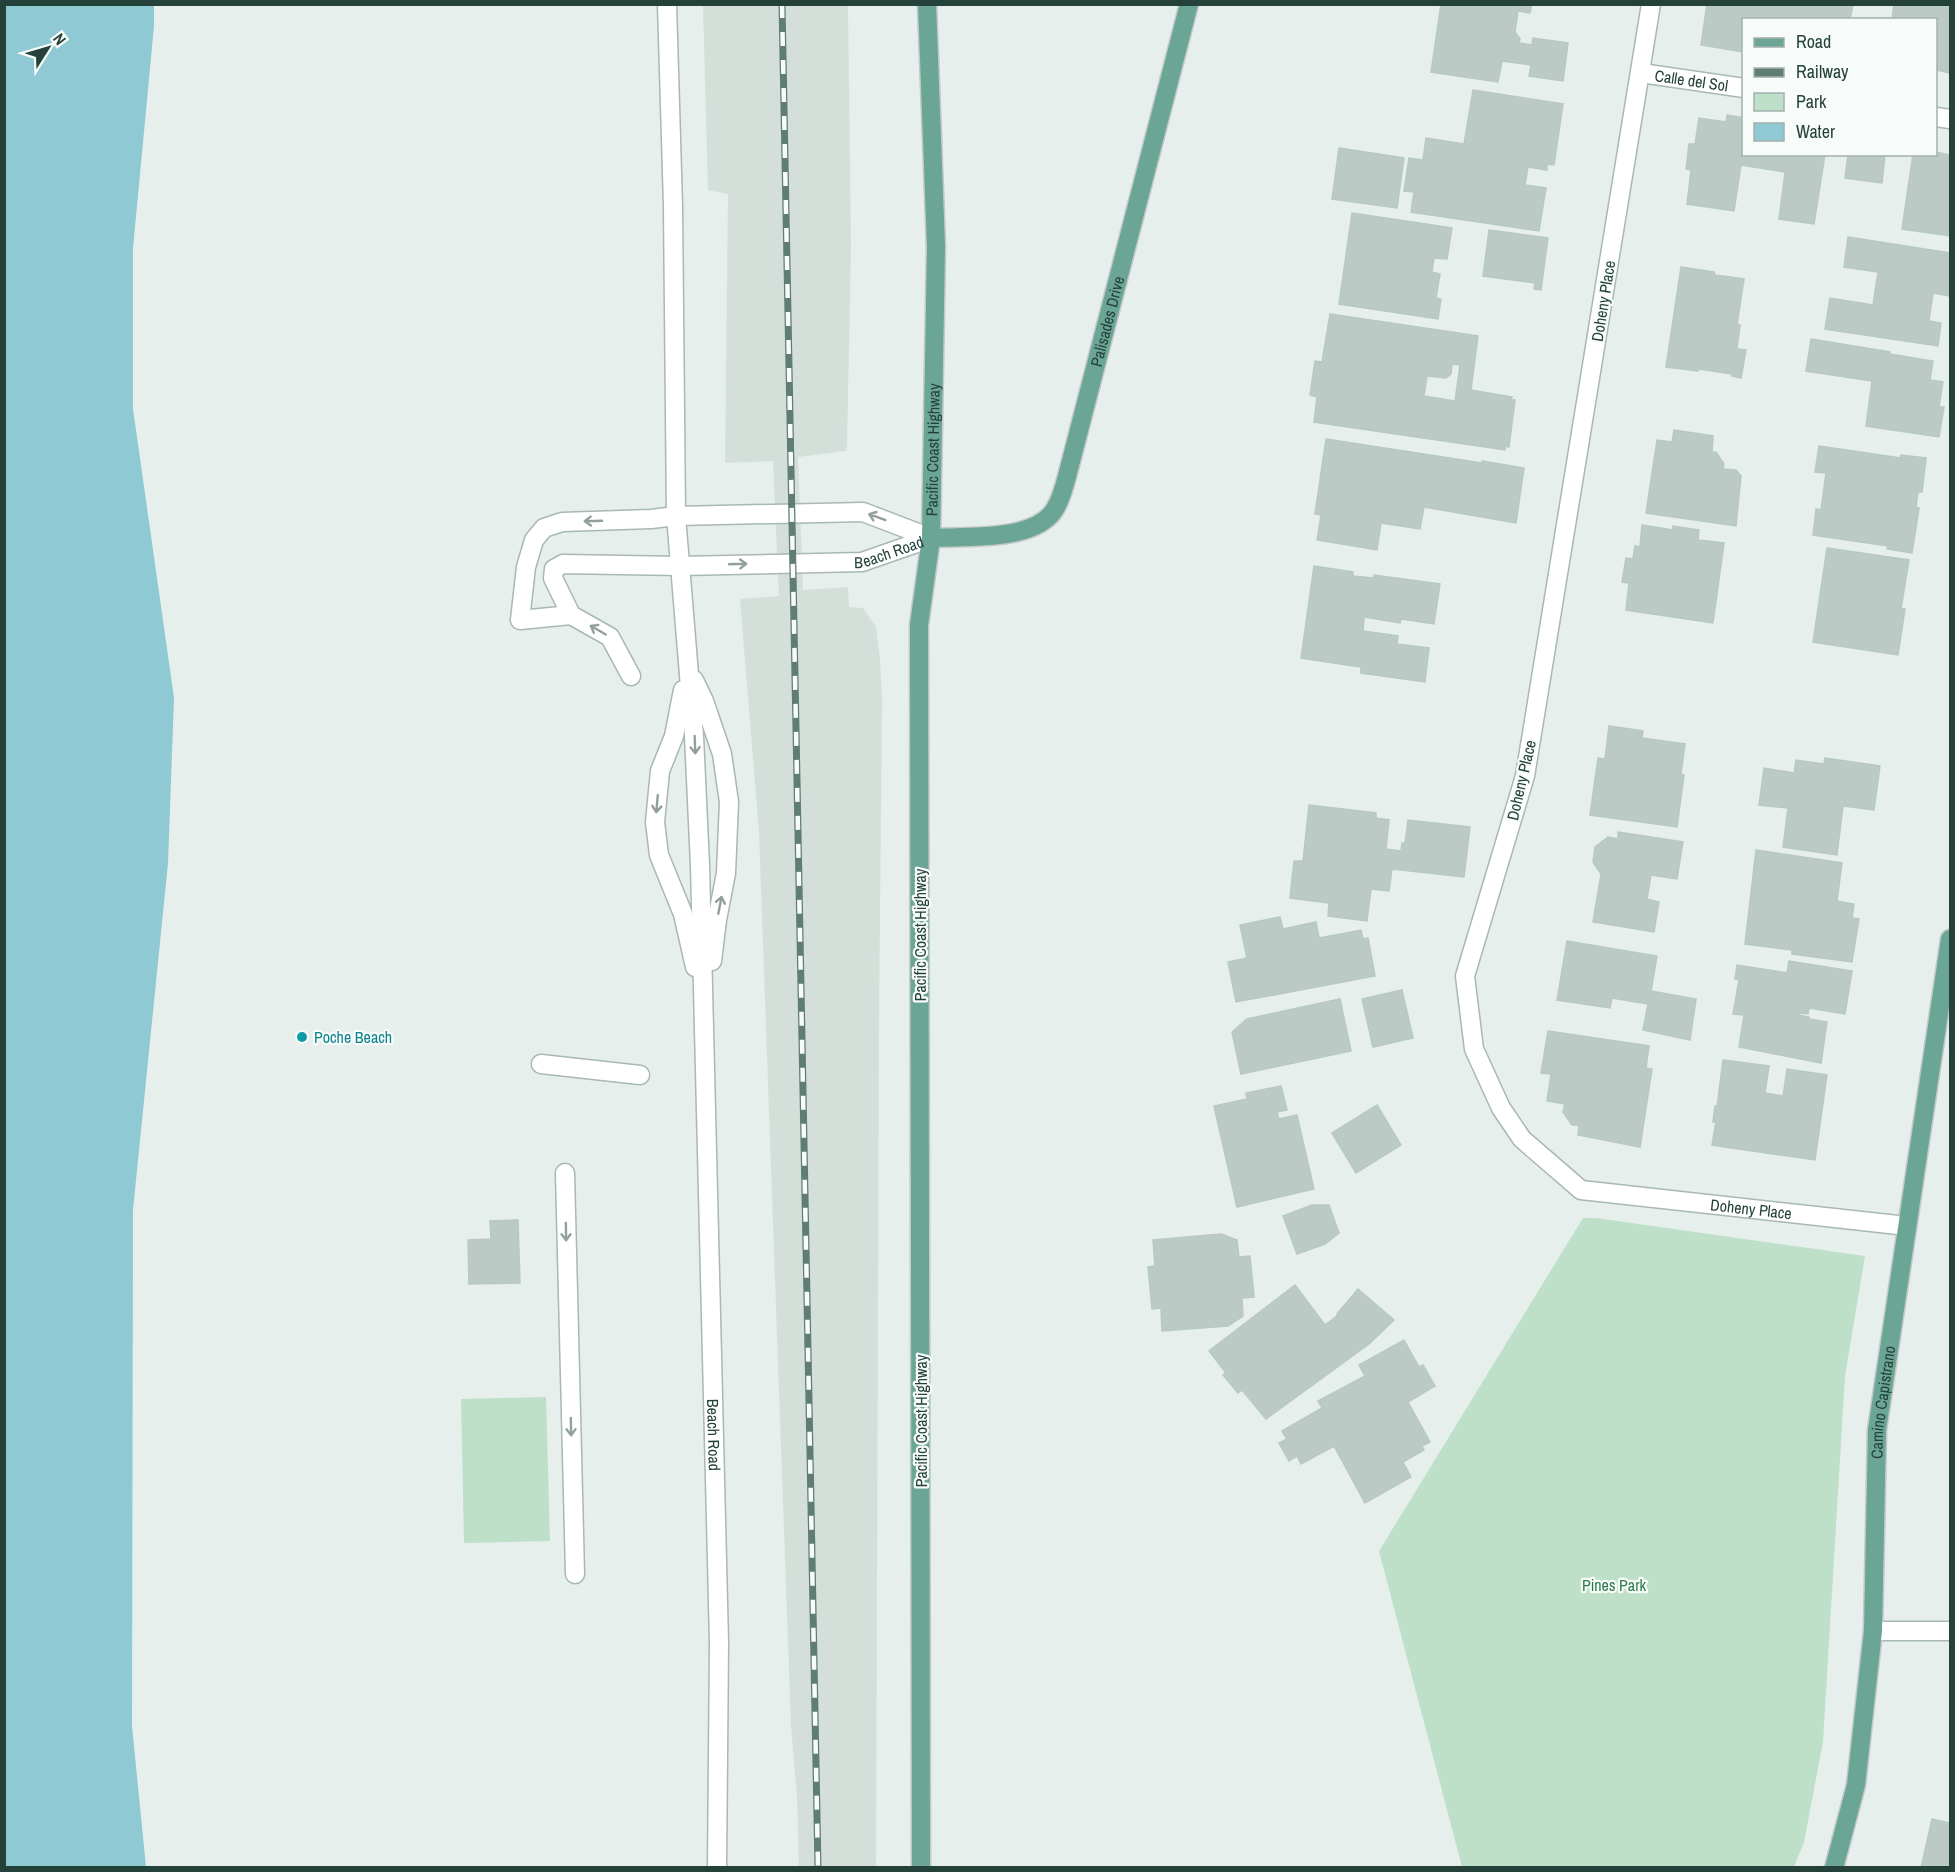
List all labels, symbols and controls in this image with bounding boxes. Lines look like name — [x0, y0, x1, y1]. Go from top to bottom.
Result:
north arrow — [18, 18, 78, 78]
legend — [1742, 18, 1937, 156]
text: N — [48, 29, 72, 49]
text: Road — [1796, 29, 1831, 54]
text: Railway — [1796, 59, 1849, 84]
street label: Calle del Sol — [1653, 64, 1730, 97]
text: Park — [1796, 89, 1827, 114]
text: Water — [1796, 119, 1835, 144]
street label: Doheny Place — [1586, 259, 1620, 343]
street label: Palisades Drive — [1085, 274, 1129, 369]
street label: Pacific Coast Highway — [920, 383, 945, 516]
one-way arrow — [868, 511, 886, 522]
one-way arrow — [583, 515, 603, 527]
street label: Beach Road — [854, 530, 927, 573]
one-way arrow — [728, 559, 748, 570]
one-way arrow — [590, 624, 607, 636]
one-way arrow — [689, 735, 700, 755]
street label: Doheny Place — [1501, 738, 1541, 822]
one-way arrow — [651, 794, 662, 814]
street label: Pacific Coast Highway — [909, 868, 931, 1001]
one-way arrow — [715, 895, 726, 915]
place label: Poche Beach — [314, 1026, 392, 1048]
marker: Poche Beach — [295, 1030, 309, 1044]
street label: Doheny Place — [1709, 1193, 1793, 1224]
one-way arrow — [561, 1221, 572, 1241]
street label: Camino Capistrano — [1865, 1344, 1900, 1459]
street label: Pacific Coast Highway — [910, 1354, 932, 1487]
street label: Beach Road — [702, 1398, 726, 1471]
one-way arrow — [566, 1416, 577, 1436]
park label: Pines Park — [1582, 1574, 1647, 1596]

